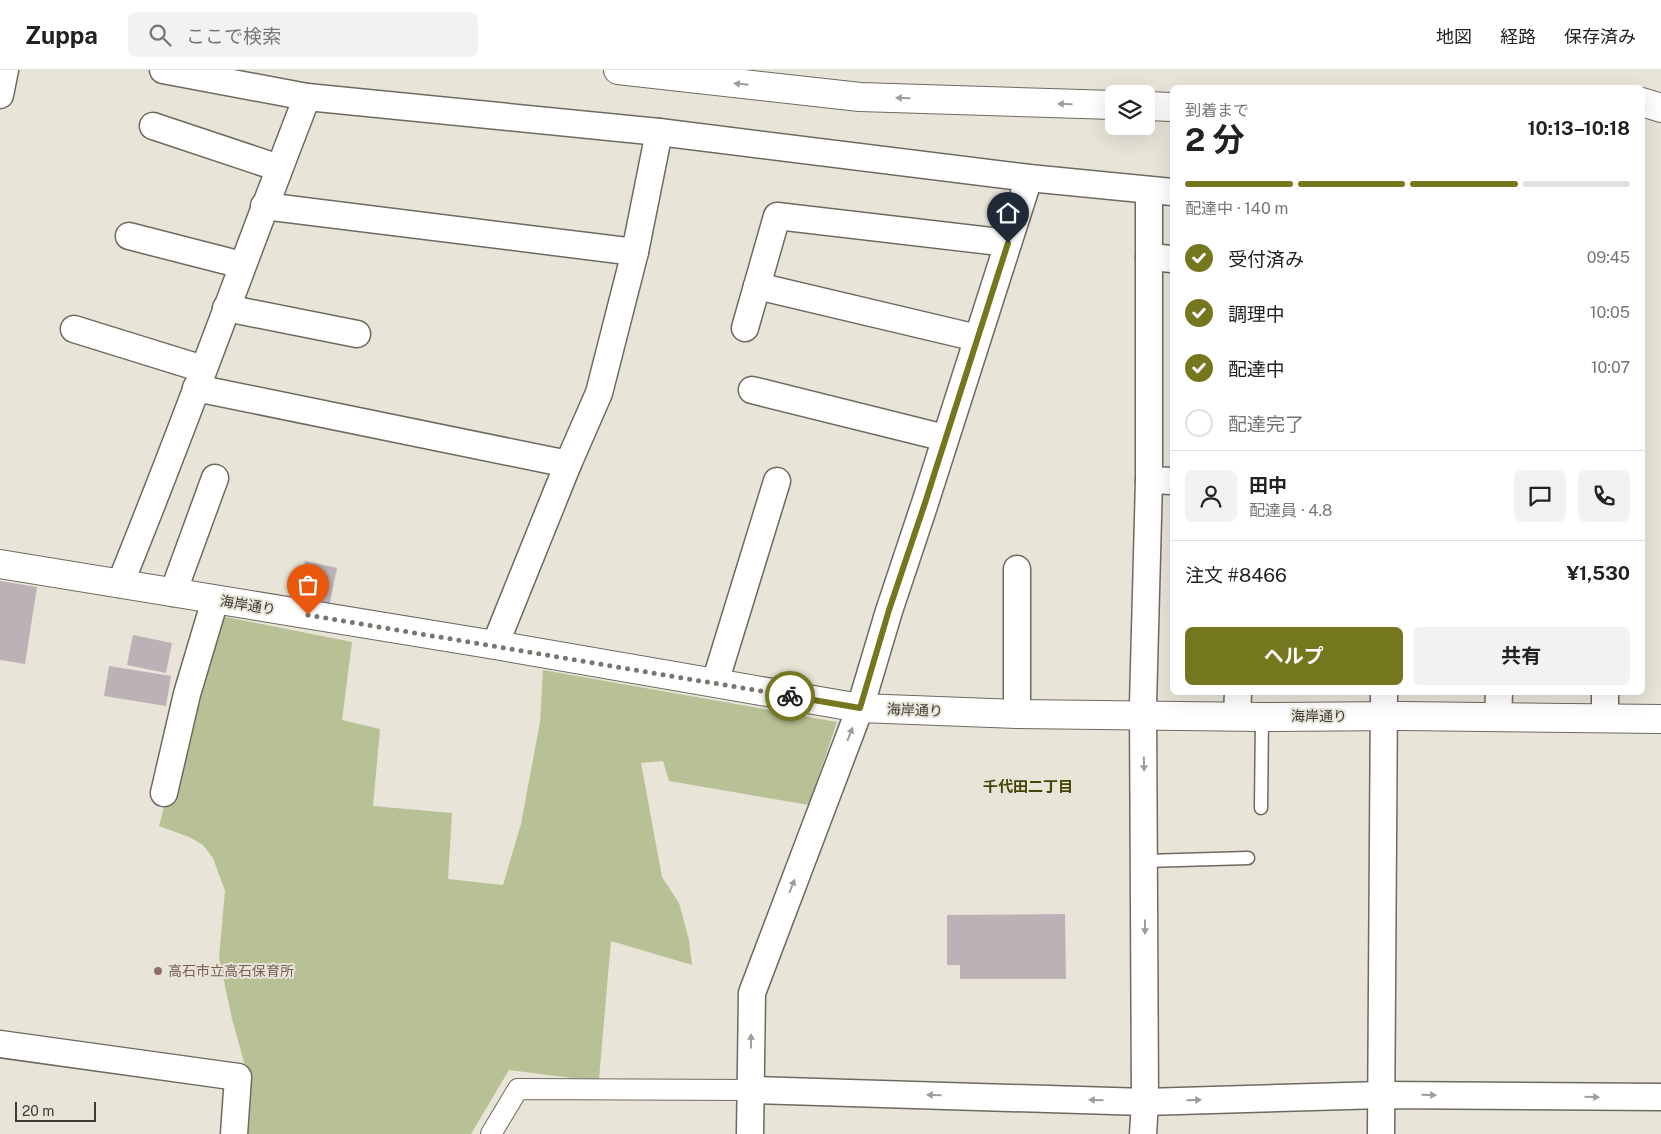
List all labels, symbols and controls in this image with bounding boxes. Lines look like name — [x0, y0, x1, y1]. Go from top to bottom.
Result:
search box — [128, 12, 478, 57]
text: Zuppa — [25, 21, 98, 49]
icon: search — [146, 21, 174, 49]
text: ここで検索 — [186, 25, 281, 47]
text: 地図 — [1436, 26, 1472, 47]
text: 経路 — [1500, 26, 1536, 47]
text: 保存済み — [1564, 26, 1636, 47]
one-way arrow — [733, 80, 749, 88]
map controls — [1105, 85, 1155, 135]
button: layers — [1105, 85, 1155, 135]
one-way arrow — [894, 94, 910, 102]
one-way arrow — [1057, 99, 1073, 107]
text: 到着まで — [1185, 101, 1249, 120]
text: 10:13–10:18 — [1527, 117, 1630, 139]
text: 2 分 — [1185, 121, 1245, 158]
pin — [987, 192, 1029, 243]
icon: home — [994, 199, 1022, 227]
text: 配達中 · 140 m — [1185, 199, 1288, 218]
icon: check — [1185, 244, 1213, 272]
text: 受付済み — [1228, 248, 1304, 270]
text: 09:45 — [1587, 248, 1630, 267]
icon: check — [1185, 299, 1213, 327]
text: 調理中 — [1228, 303, 1285, 325]
text: 10:05 — [1590, 303, 1630, 322]
icon: check — [1185, 354, 1213, 382]
text: 配達中 — [1228, 358, 1285, 380]
text: 10:07 — [1591, 358, 1630, 377]
text: 配達完了 — [1228, 413, 1304, 435]
button: person — [1185, 470, 1237, 522]
button: chat — [1514, 470, 1566, 522]
button: phone — [1578, 470, 1630, 522]
text: 田中 — [1249, 474, 1287, 496]
text: 配達員 · 4.8 — [1249, 501, 1332, 520]
text: ¥1,530 — [1566, 562, 1630, 584]
pin — [287, 564, 329, 615]
text: 注文 #8466 — [1185, 564, 1287, 586]
icon: bag — [294, 571, 322, 599]
street label: 海岸通り — [219, 593, 277, 617]
button: ヘルプ — [1185, 627, 1403, 685]
button: 共有 — [1413, 627, 1630, 685]
courier — [765, 671, 815, 721]
icon: bike — [776, 682, 804, 710]
street label: 海岸通り — [887, 701, 943, 719]
street label: 海岸通り — [1291, 708, 1347, 724]
one-way arrow — [846, 726, 854, 741]
one-way arrow — [1140, 757, 1148, 773]
district label: 千代田二丁目 — [983, 778, 1073, 795]
one-way arrow — [789, 879, 797, 893]
one-way arrow — [1141, 919, 1149, 935]
place label: 高石市立高石保育所 — [168, 963, 294, 979]
marker: 高石市立高石保育所 — [152, 965, 164, 977]
one-way arrow — [747, 1033, 755, 1049]
one-way arrow — [925, 1091, 941, 1099]
one-way arrow — [1422, 1091, 1438, 1099]
one-way arrow — [1584, 1093, 1600, 1101]
one-way arrow — [1088, 1096, 1104, 1104]
one-way arrow — [1186, 1096, 1202, 1104]
scale bar — [15, 1099, 96, 1122]
text: 20 m — [22, 1103, 54, 1119]

